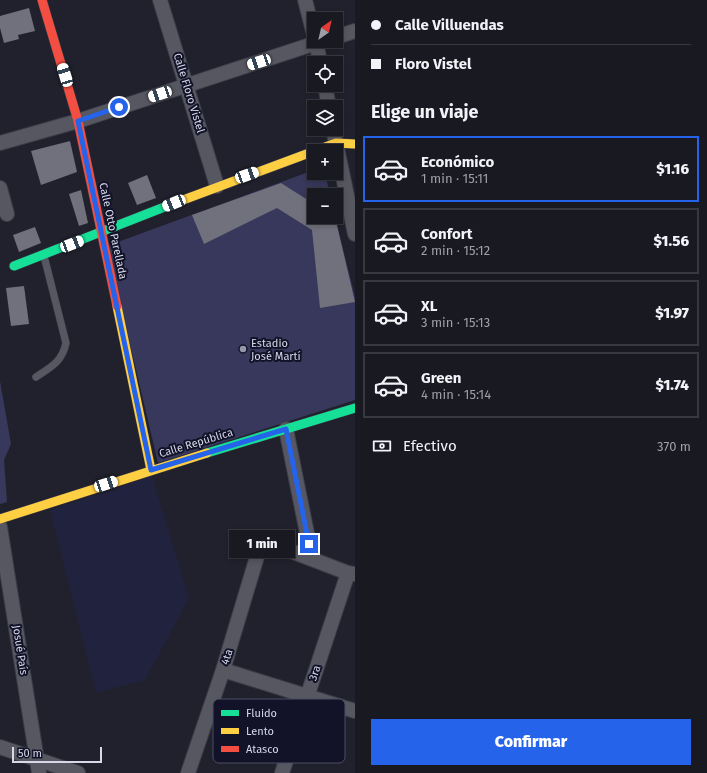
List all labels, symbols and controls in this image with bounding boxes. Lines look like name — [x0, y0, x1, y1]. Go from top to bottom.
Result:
north arrow — [307, 12, 343, 48]
map controls — [307, 12, 343, 224]
text: Calle Villuendas — [395, 16, 504, 34]
street label: Calle Floro Vistel — [171, 52, 207, 134]
car — [246, 53, 272, 71]
text: Floro Vistel — [395, 55, 471, 73]
button: locate — [307, 56, 343, 92]
car — [56, 62, 74, 88]
car — [147, 85, 173, 103]
route start — [110, 98, 128, 116]
button: layers — [307, 100, 343, 136]
text: Elige un viaje — [371, 101, 478, 123]
button: + — [307, 144, 343, 180]
icon: car — [373, 151, 409, 187]
text: Económico — [421, 153, 494, 171]
text: $1.16 — [656, 160, 689, 178]
car — [234, 165, 260, 185]
text: 1 min · 15:11 — [421, 171, 488, 186]
street label: Calle Otto Parellada — [96, 181, 130, 281]
button: − — [307, 188, 343, 224]
car — [161, 193, 187, 213]
icon: car — [373, 223, 409, 259]
text: Confort — [421, 225, 473, 243]
text: $1.56 — [654, 232, 689, 250]
car — [59, 234, 85, 254]
text: 2 min · 15:12 — [421, 243, 490, 258]
icon: car — [373, 295, 409, 331]
text: XL — [421, 297, 437, 315]
text: $1.97 — [655, 304, 689, 322]
text: 3 min · 15:13 — [421, 315, 490, 330]
place label: Estadio José Martí — [251, 337, 301, 363]
marker: Estadio José Martí — [238, 344, 248, 354]
icon: car — [373, 367, 409, 403]
text: Green — [421, 369, 461, 387]
text: $1.74 — [655, 376, 689, 394]
text: 4 min · 15:14 — [421, 387, 491, 402]
street label: Calle República — [157, 426, 235, 460]
icon: cash — [371, 435, 393, 457]
text: Efectivo — [403, 437, 457, 455]
text: 370 m — [657, 439, 691, 454]
car — [93, 475, 119, 493]
callout: 1 min — [229, 530, 295, 558]
route end — [300, 535, 318, 553]
text: 1 min — [246, 536, 278, 551]
street label: Josué País — [10, 624, 30, 676]
street label: 4ta — [218, 648, 236, 666]
street label: 3ra — [306, 664, 324, 682]
legend — [213, 699, 345, 763]
text: Fluido — [246, 707, 277, 720]
button: Confirmar — [371, 719, 691, 765]
text: Lento — [246, 725, 274, 738]
text: Atasco — [246, 743, 279, 756]
scale bar — [12, 745, 102, 764]
text: 50 m — [18, 747, 42, 760]

